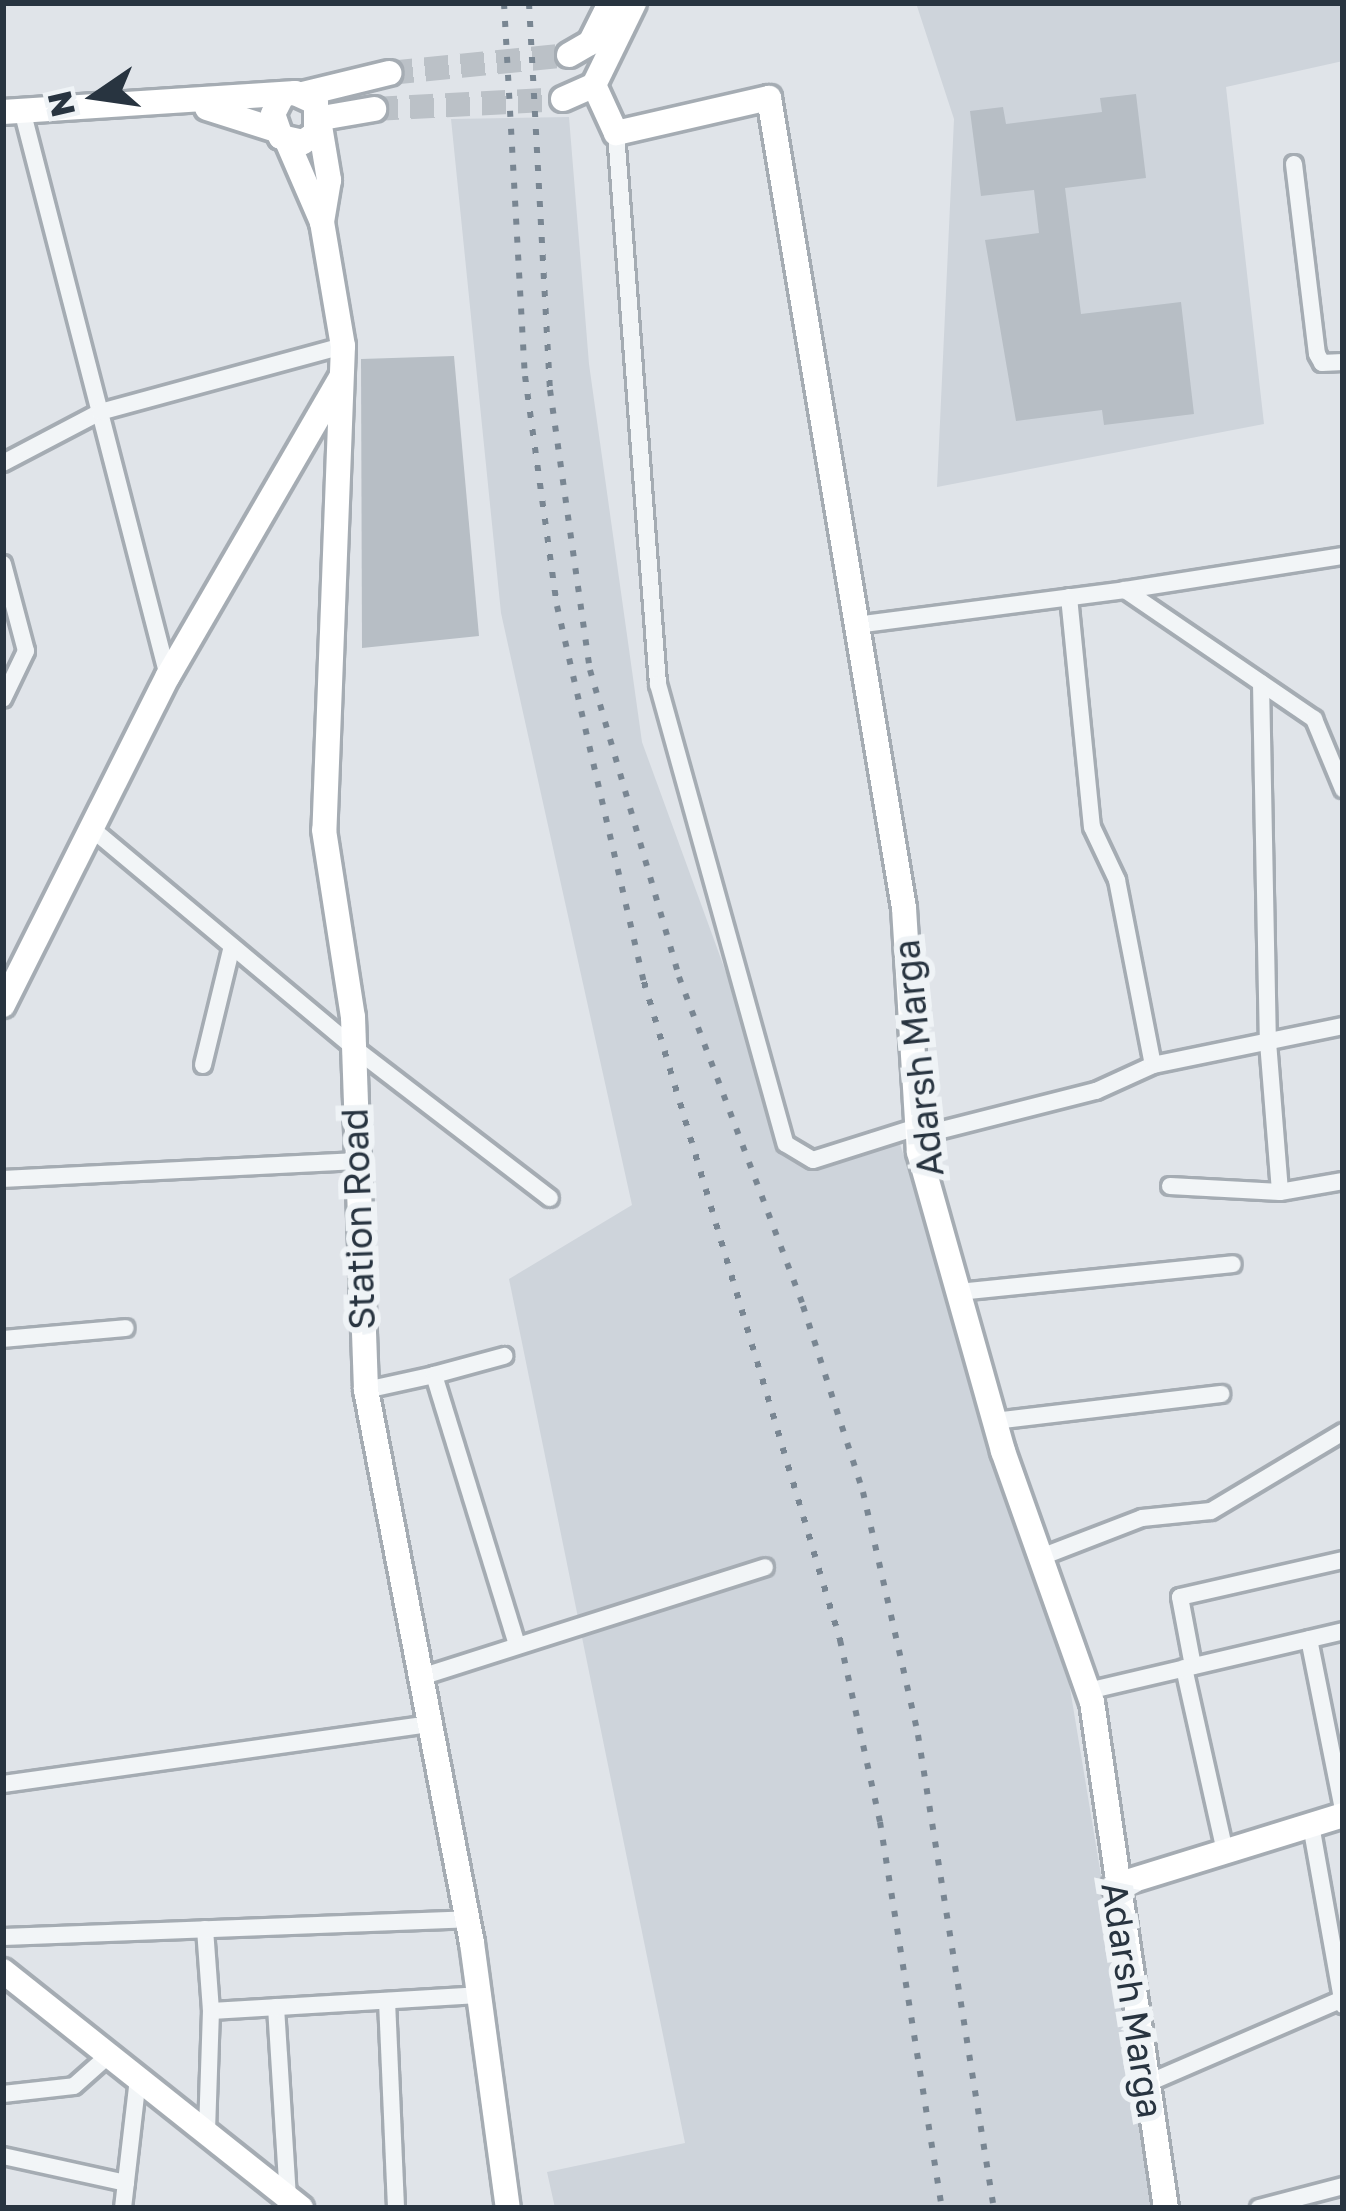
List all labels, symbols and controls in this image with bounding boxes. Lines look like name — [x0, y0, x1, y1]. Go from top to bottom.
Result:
north arrow — [36, 36, 156, 156]
text: N — [39, 88, 82, 121]
street label: Adarsh Marga — [884, 937, 952, 1179]
street label: Station Road — [333, 1107, 383, 1331]
street label: Adarsh Marga — [1093, 1879, 1173, 2121]

